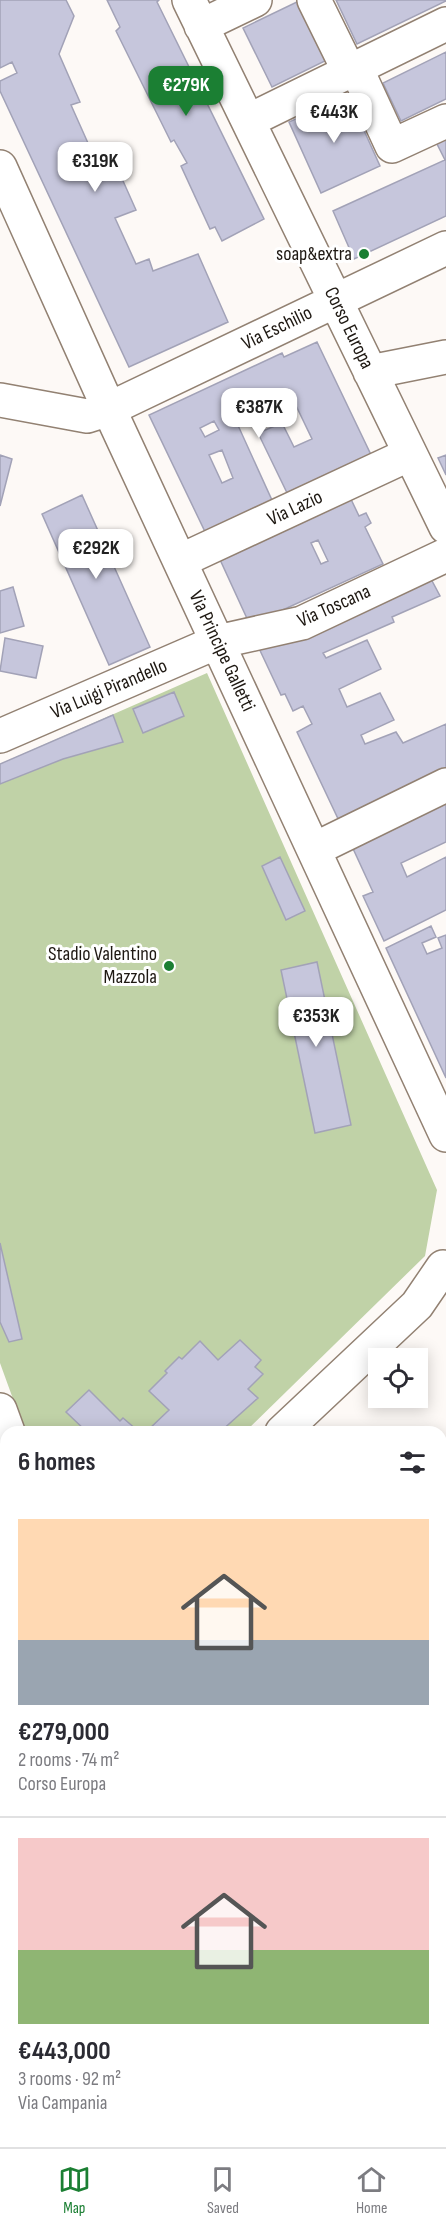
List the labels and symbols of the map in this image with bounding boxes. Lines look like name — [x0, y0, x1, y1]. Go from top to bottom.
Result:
pin: €279K — [144, 66, 228, 117]
pin: €443K — [292, 93, 376, 144]
pin: €319K — [53, 142, 137, 193]
place label: soap&extra — [276, 242, 352, 266]
marker: soap&extra — [357, 247, 371, 261]
street label: Corso Europa — [319, 283, 379, 373]
street label: Via Eschilio — [238, 301, 316, 355]
pin: €387K — [217, 388, 301, 439]
street label: Via Lazio — [264, 485, 326, 531]
pin: €292K — [54, 529, 138, 580]
street label: Via Toscana — [294, 579, 374, 633]
street label: Via Principe Galletti — [184, 587, 260, 715]
street label: Via Luigi Pirandello — [47, 654, 171, 724]
place label: Stadio Valentino Mazzola — [48, 942, 157, 989]
marker: Stadio Valentino Mazzola — [162, 959, 176, 973]
pin: €353K — [274, 997, 358, 1048]

